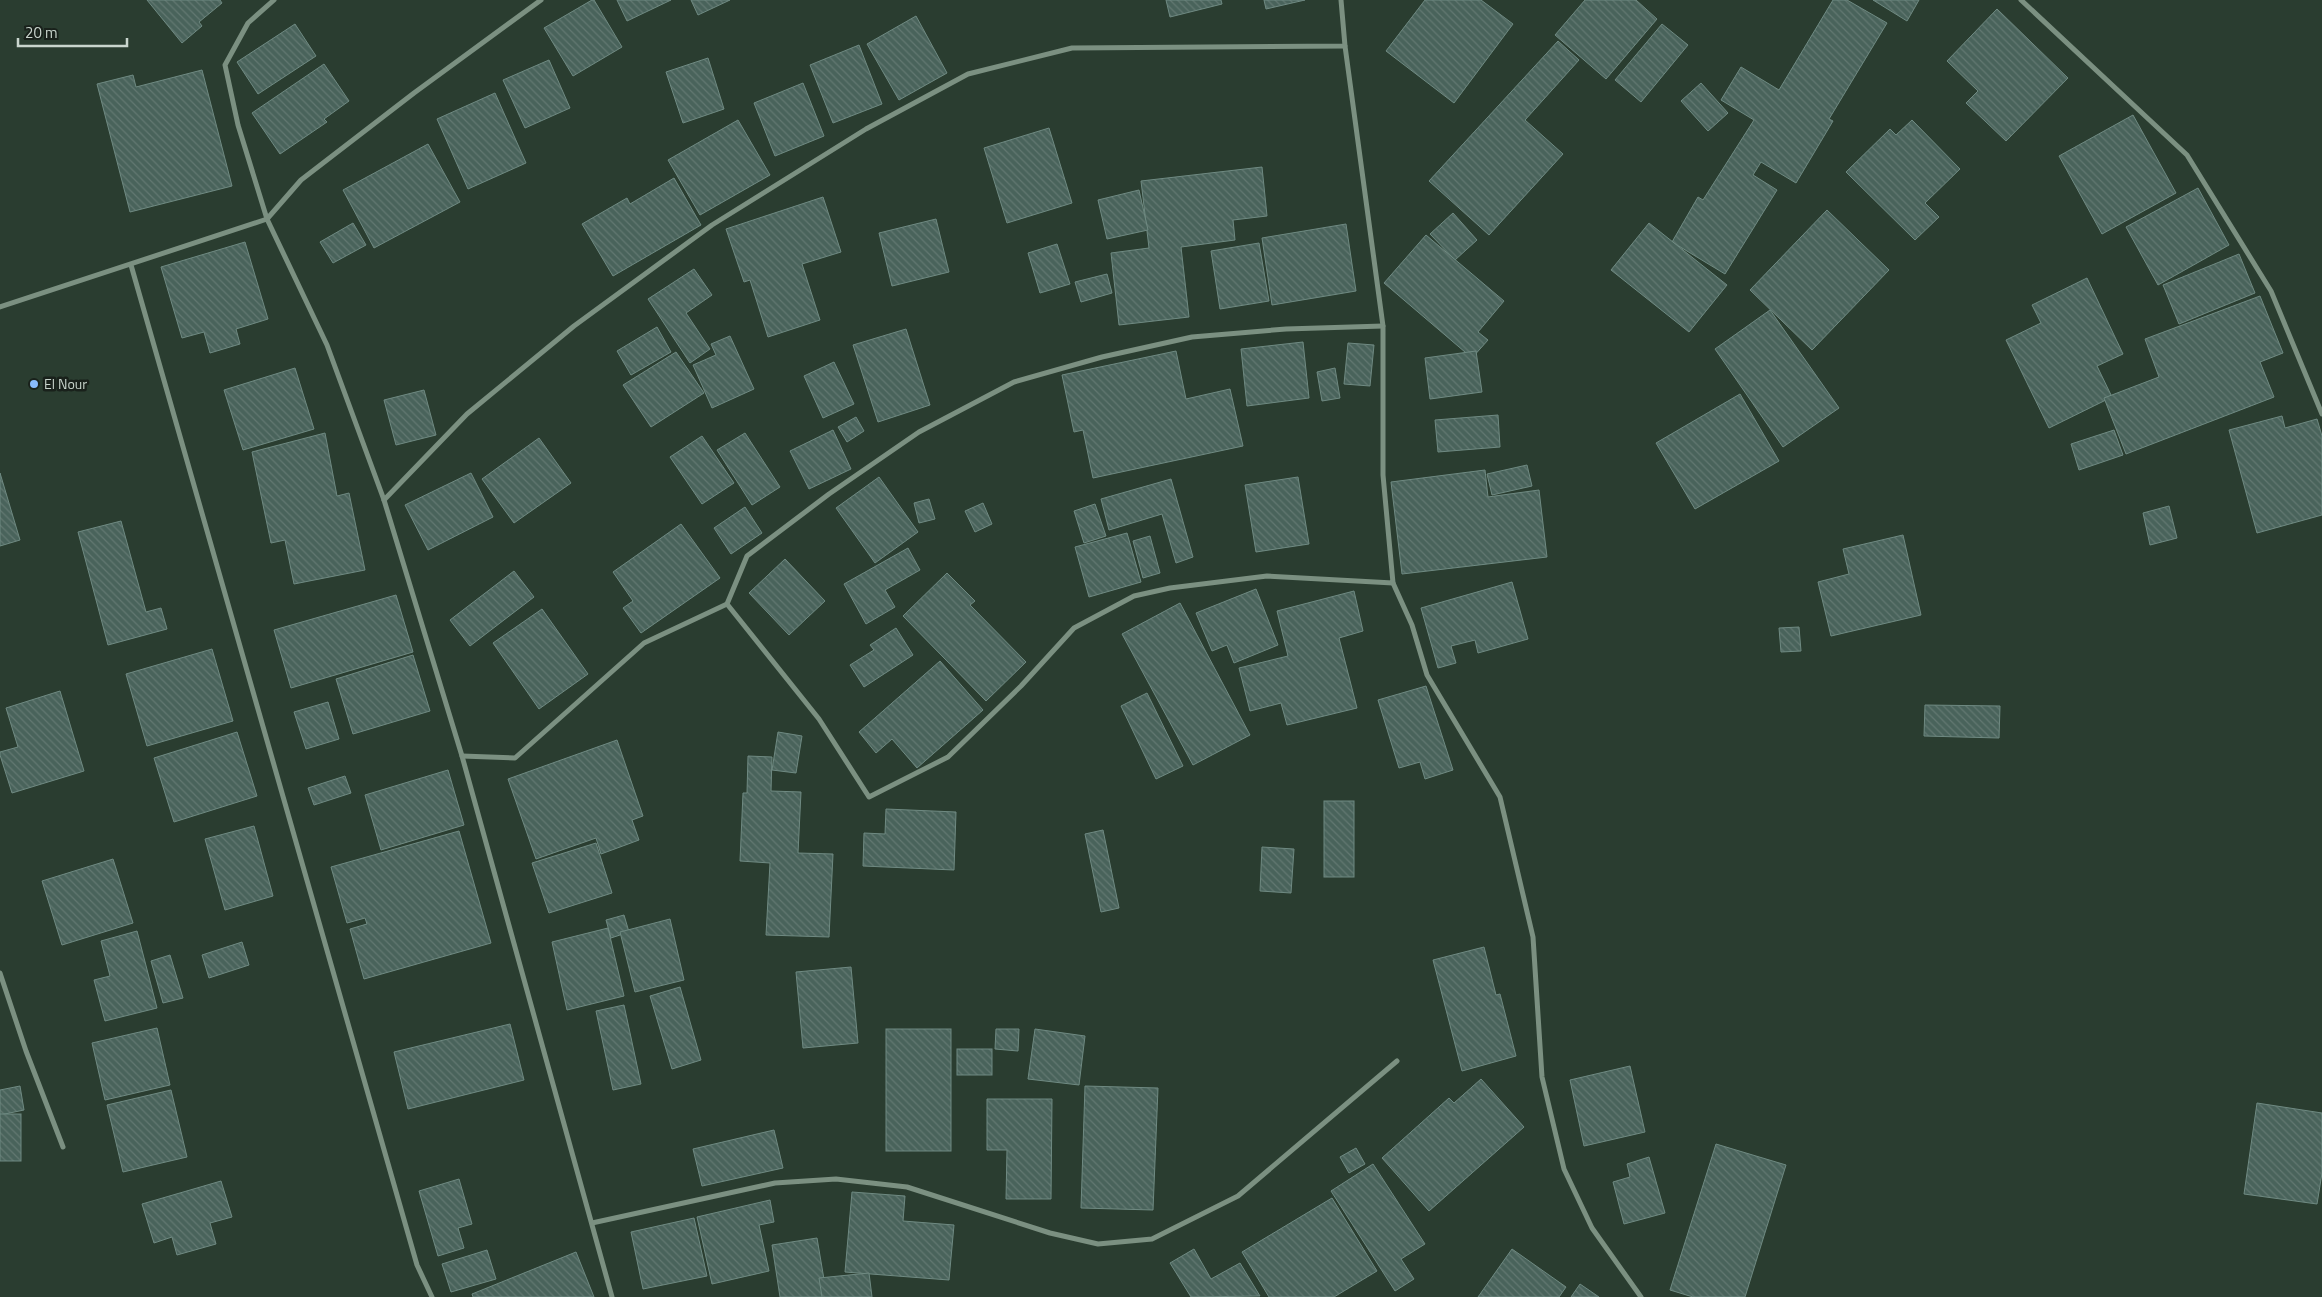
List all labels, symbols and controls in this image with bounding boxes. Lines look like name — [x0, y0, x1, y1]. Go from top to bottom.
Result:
scale bar — [18, 15, 126, 47]
text: 20 m — [25, 21, 58, 44]
place label: El Nour — [44, 373, 87, 394]
marker: El Nour — [28, 378, 40, 390]

